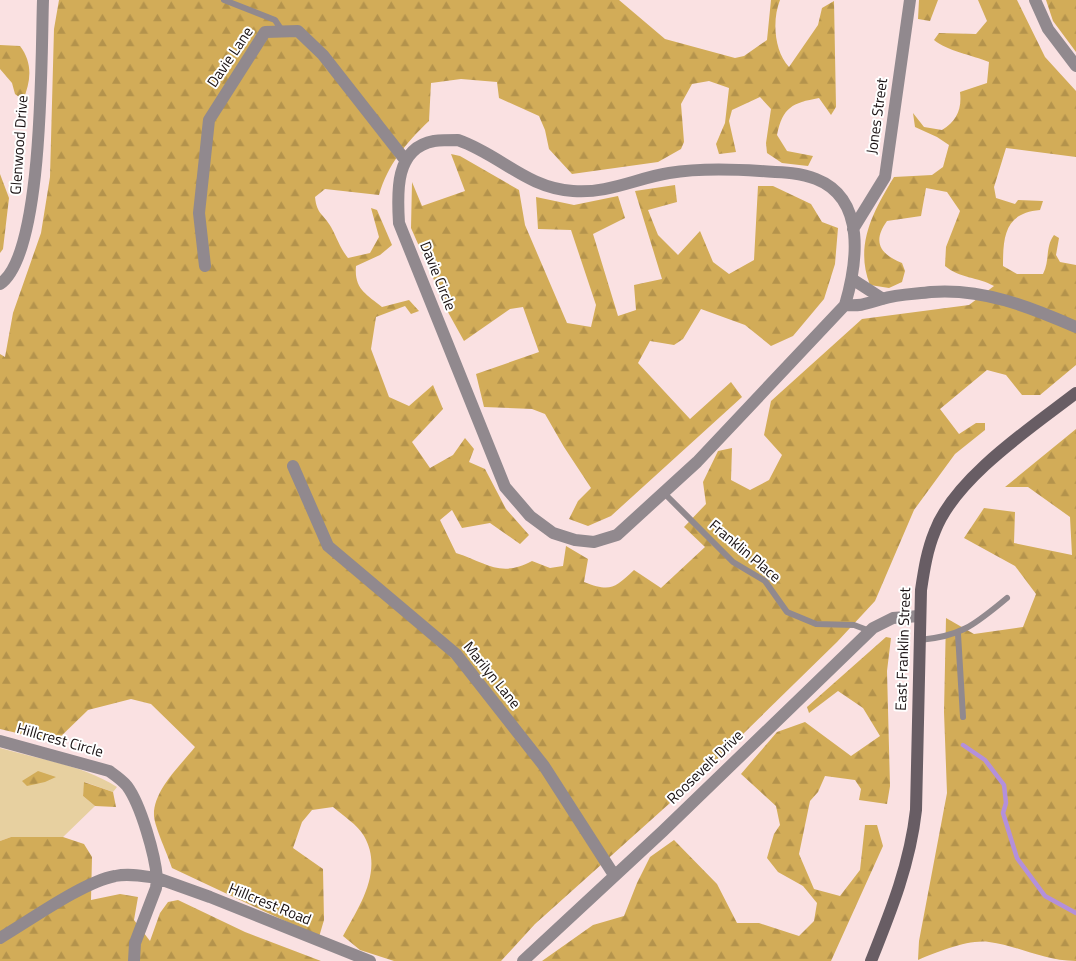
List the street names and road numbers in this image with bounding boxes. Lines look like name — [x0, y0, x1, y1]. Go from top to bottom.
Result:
street label: Davie Lane — [201, 22, 258, 92]
street label: Jones Street — [860, 76, 893, 156]
street label: Glenwood Drive — [4, 95, 33, 195]
street label: Davie Circle — [414, 238, 463, 314]
street label: Franklin Place — [704, 514, 786, 588]
street label: East Franklin Street — [889, 586, 916, 711]
street label: Marilyn Lane — [458, 636, 527, 713]
street label: Hillcrest Circle — [14, 716, 106, 763]
street label: Roosevelt Drive — [661, 724, 748, 809]
street label: Hillcrest Road — [225, 876, 315, 931]

